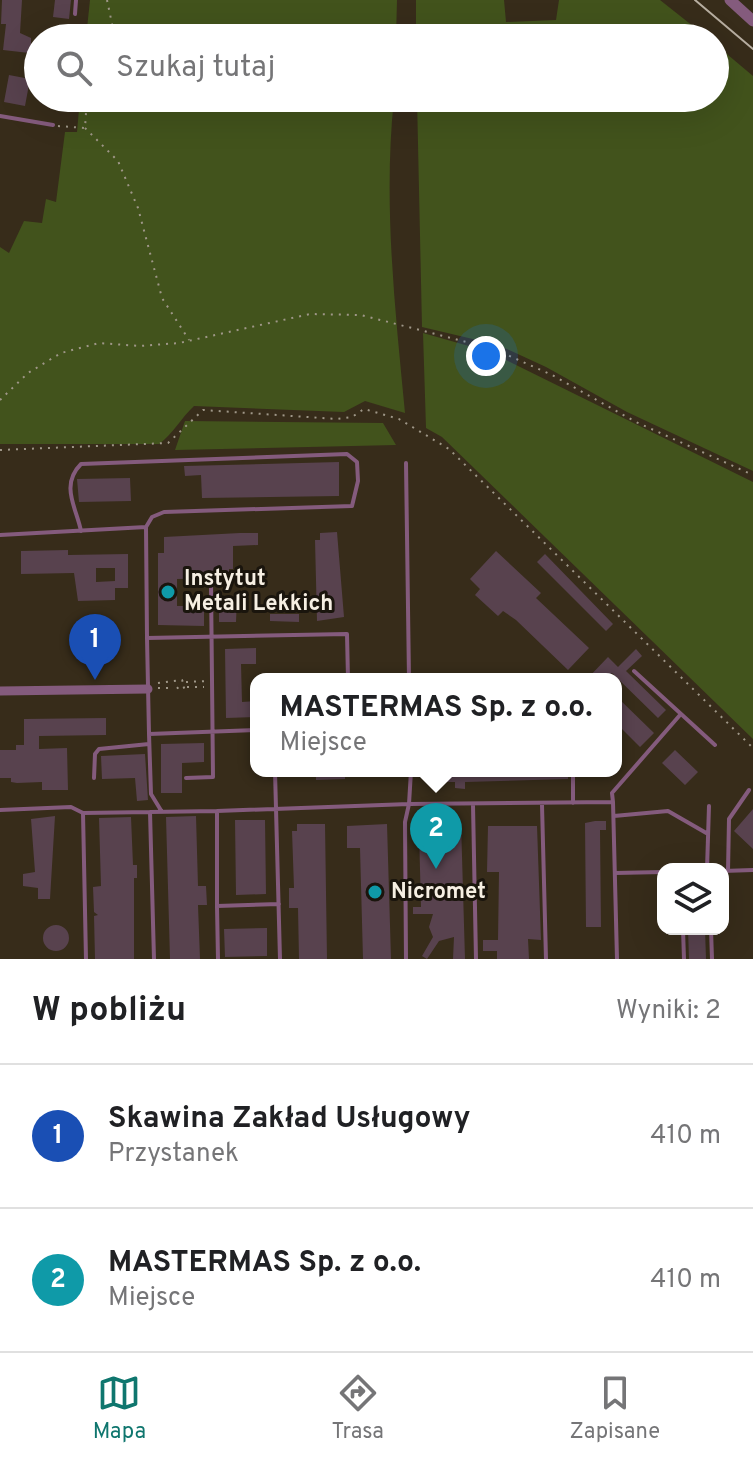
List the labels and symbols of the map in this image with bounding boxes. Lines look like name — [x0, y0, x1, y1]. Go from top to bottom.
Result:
your location — [466, 336, 506, 376]
place label: Instytut Metali Lekkich — [184, 566, 333, 618]
marker: Instytut Metali Lekkich — [159, 583, 177, 601]
pin: 1 — [69, 614, 121, 680]
pin: 2 — [410, 803, 462, 869]
place label: Nicromet — [391, 879, 486, 906]
marker: Nicromet — [366, 883, 384, 901]

